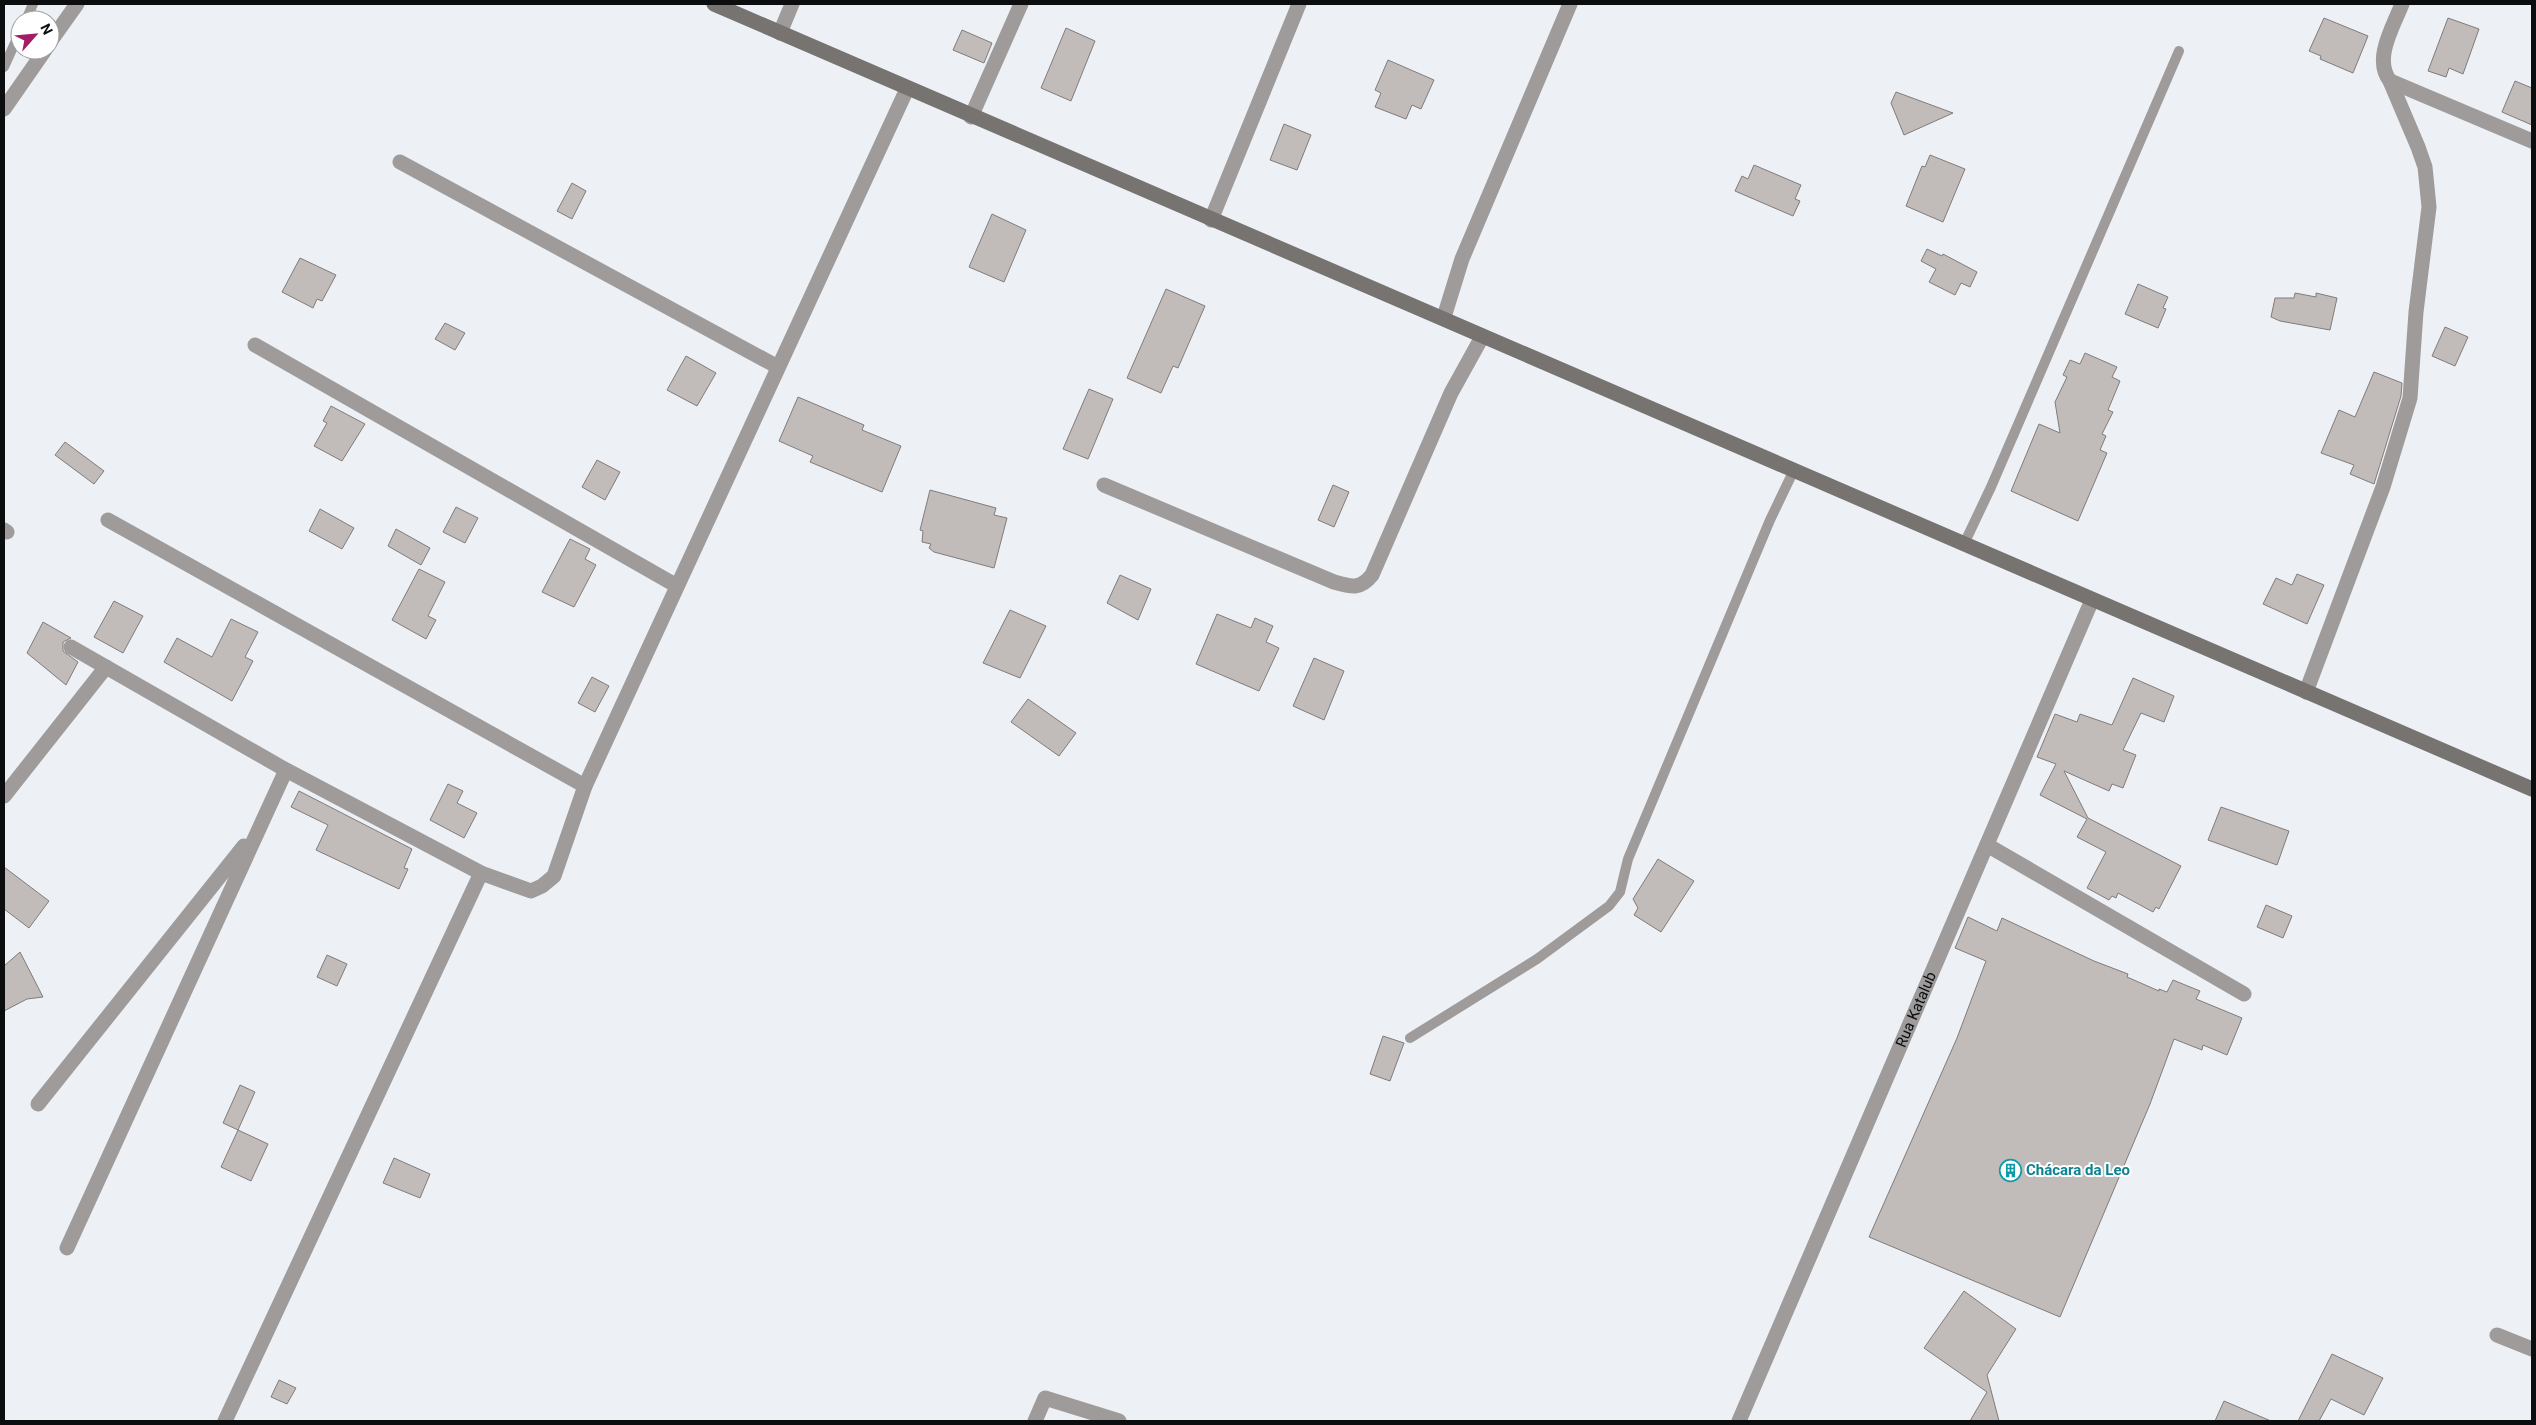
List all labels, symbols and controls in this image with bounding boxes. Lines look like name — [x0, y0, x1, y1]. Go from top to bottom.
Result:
north arrow — [10, 10, 60, 60]
text: N — [37, 21, 56, 37]
street label: Rua Katalub — [1892, 969, 1940, 1050]
building icon: Chácara da Leo — [1998, 1158, 2022, 1182]
place label: Chácara da Leo — [2026, 1161, 2130, 1179]

